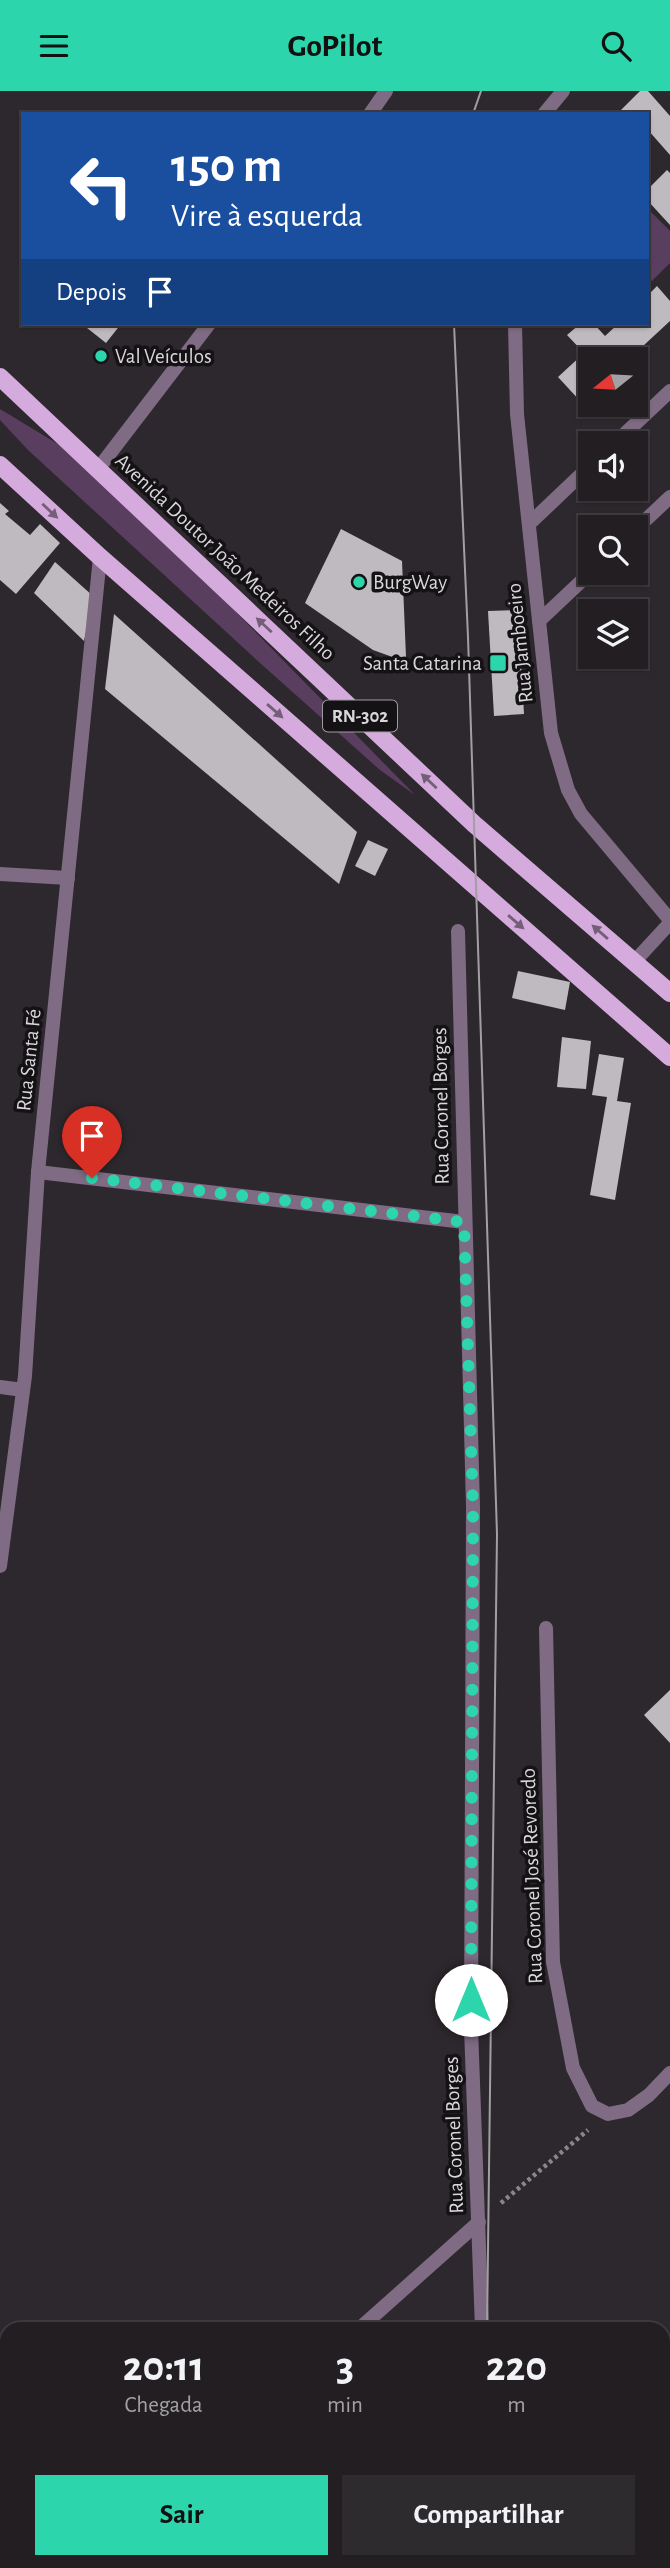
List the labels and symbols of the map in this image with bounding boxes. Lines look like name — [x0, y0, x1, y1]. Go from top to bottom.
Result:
place label: Val Veículos — [115, 346, 212, 367]
north arrow — [578, 347, 648, 417]
marker: Val Veículos — [93, 348, 109, 364]
street label: Avenida Doutor João Medeiros Filho — [111, 450, 339, 664]
one-way arrow — [41, 503, 59, 519]
place label: BurgWay — [373, 572, 447, 593]
marker: BurgWay — [351, 574, 367, 590]
street label: Rua Jamboeiro — [503, 582, 537, 704]
one-way arrow — [256, 618, 273, 634]
place label: Santa Catarina — [363, 653, 482, 674]
marker: Santa Catarina — [488, 653, 508, 673]
road number: RN-302 — [323, 701, 397, 731]
one-way arrow — [266, 703, 284, 719]
one-way arrow — [421, 773, 438, 790]
one-way arrow — [507, 913, 524, 929]
one-way arrow — [591, 924, 609, 940]
street label: Rua Santa Fé — [13, 1008, 45, 1112]
street label: Rua Coronel Borges — [429, 1027, 453, 1185]
pin — [62, 1106, 122, 1178]
street label: Rua Coronel José Revoredo — [518, 1768, 546, 1984]
position arrow — [434, 1963, 508, 2037]
street label: Rua Coronel Borges — [441, 2056, 467, 2214]

